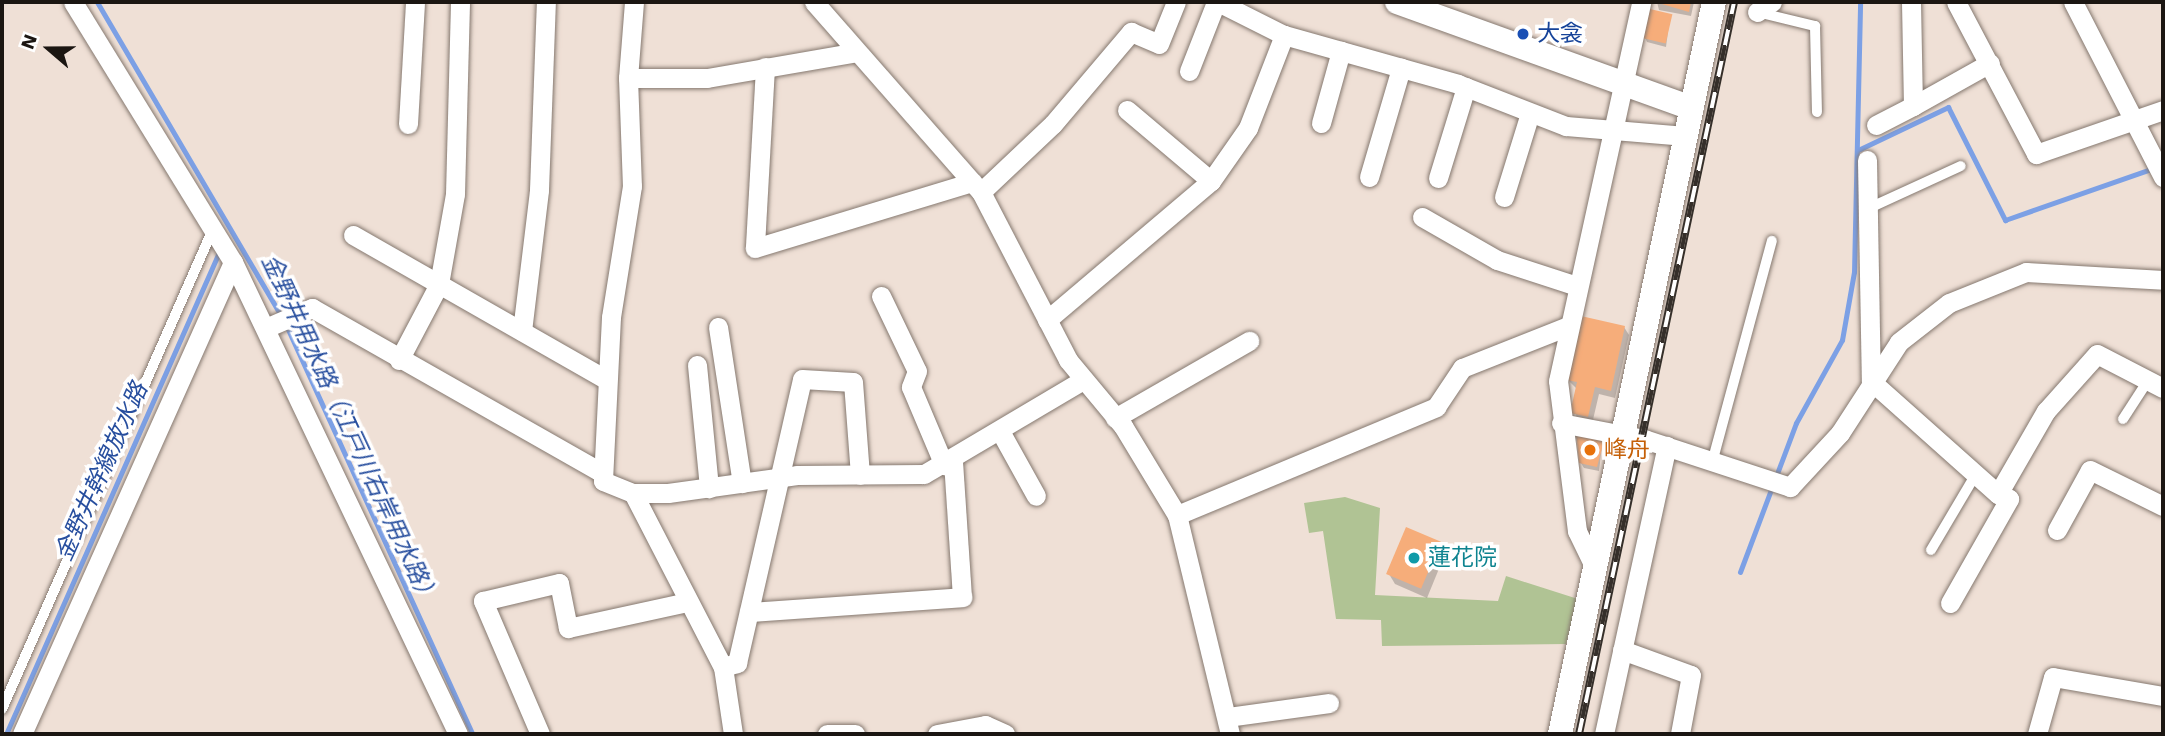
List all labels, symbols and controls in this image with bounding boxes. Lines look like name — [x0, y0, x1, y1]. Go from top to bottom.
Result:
north arrow — [14, 14, 84, 84]
place label: 大衾 — [1537, 20, 1583, 48]
marker: 大衾 — [1515, 26, 1531, 42]
text: N — [16, 31, 42, 52]
water label: 金野井用水路（江戸川右岸用水路） — [255, 250, 443, 610]
water label: 金野井幹線放水路 — [50, 378, 154, 566]
place label: 峰舟 — [1604, 436, 1650, 464]
marker: 峰舟 — [1582, 442, 1598, 458]
place label: 蓮花院 — [1428, 544, 1497, 572]
marker: 蓮花院 — [1406, 550, 1422, 566]

